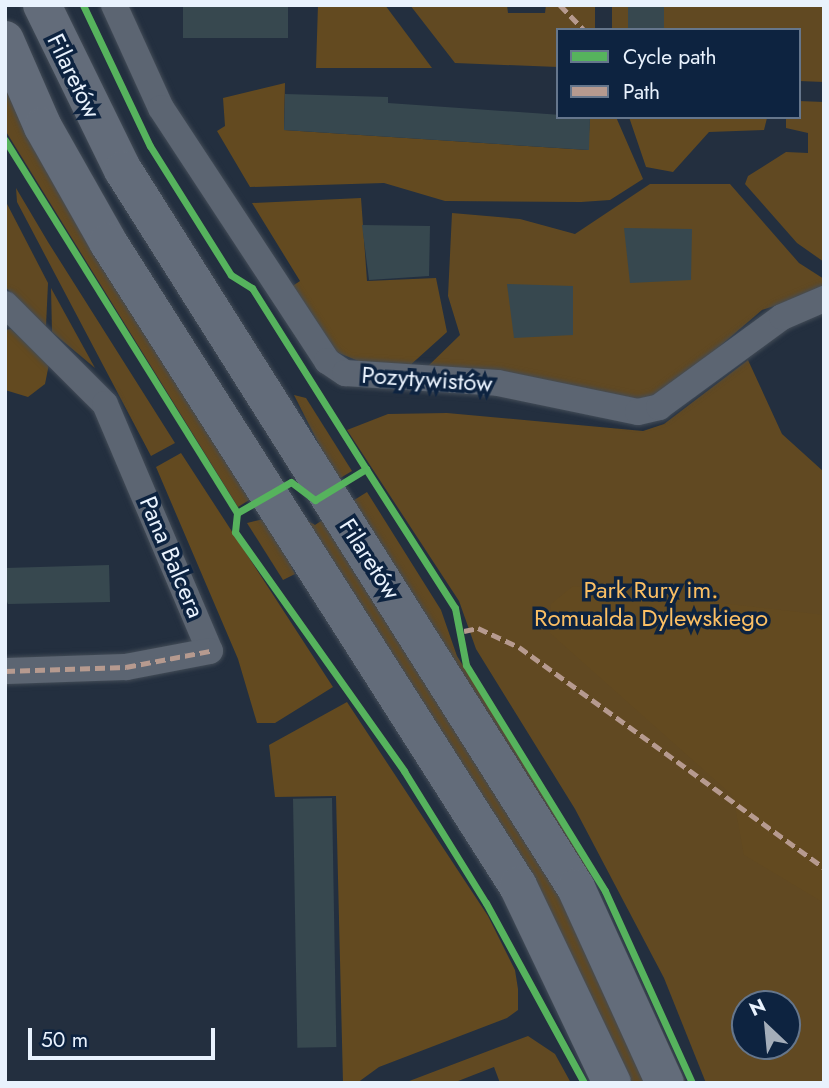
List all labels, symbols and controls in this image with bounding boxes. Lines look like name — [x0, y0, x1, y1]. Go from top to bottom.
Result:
legend — [556, 28, 801, 119]
street label: Filaretów — [41, 29, 107, 123]
text: Cycle path — [623, 42, 716, 72]
text: Path — [623, 77, 660, 107]
street label: Pozytywistów — [361, 360, 493, 398]
street label: Pana Balcera — [133, 492, 211, 622]
street label: Filaretów — [333, 513, 407, 605]
park label: Park Rury im. Romualda Dylewskiego — [534, 576, 768, 632]
north arrow — [731, 990, 801, 1060]
text: N — [745, 992, 770, 1023]
scale bar — [32, 1014, 219, 1058]
text: 50 m — [41, 1025, 88, 1055]

